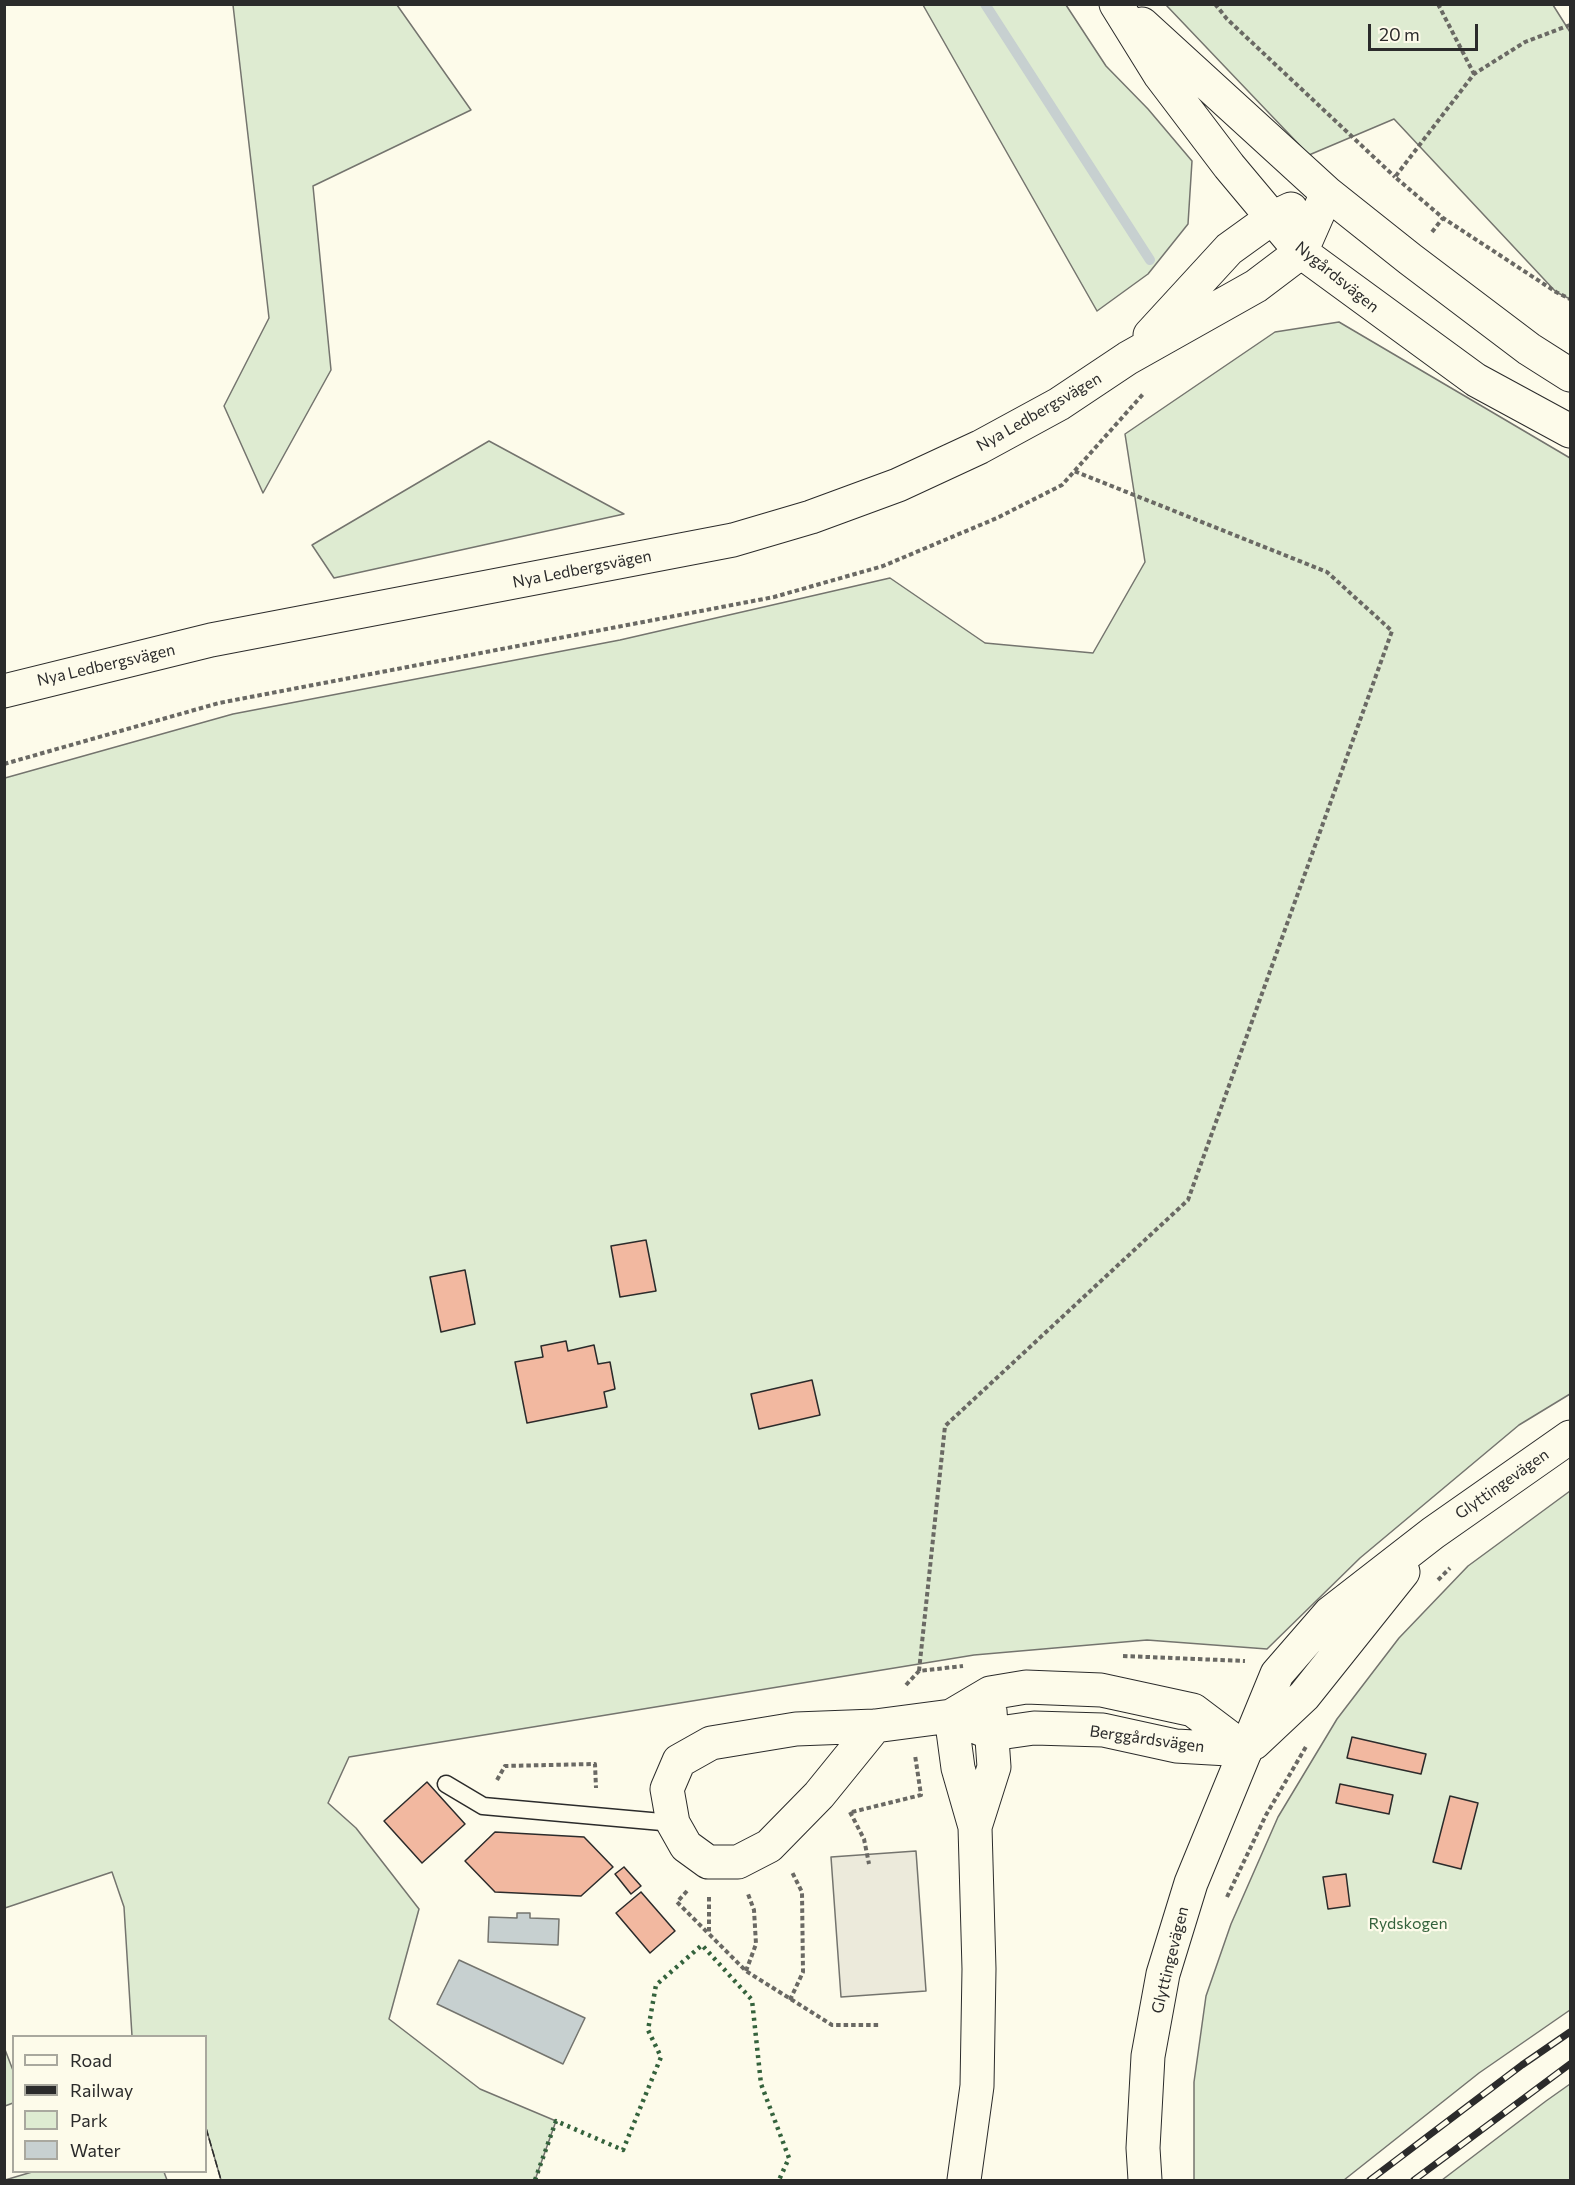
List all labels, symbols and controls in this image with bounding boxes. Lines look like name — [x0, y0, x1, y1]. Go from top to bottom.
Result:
scale bar — [1371, 12, 1480, 50]
text: 20 m — [1379, 23, 1420, 45]
street label: Nygårdsvägen — [1291, 237, 1383, 317]
street label: Nya Ledbergsvägen — [973, 368, 1105, 456]
street label: Nya Ledbergsvägen — [511, 546, 653, 592]
street label: Nya Ledbergsvägen — [35, 640, 177, 690]
street label: Glyttingevägen — [1452, 1445, 1552, 1523]
street label: Berggårdsvägen — [1088, 1721, 1206, 1757]
street label: Glyttingevägen — [1147, 1904, 1193, 2016]
park label: Rydskogen — [1368, 1914, 1448, 1934]
legend — [12, 2035, 207, 2173]
text: Road — [70, 2049, 112, 2071]
text: Railway — [70, 2079, 133, 2101]
text: Park — [70, 2109, 108, 2131]
text: Water — [70, 2139, 121, 2161]

